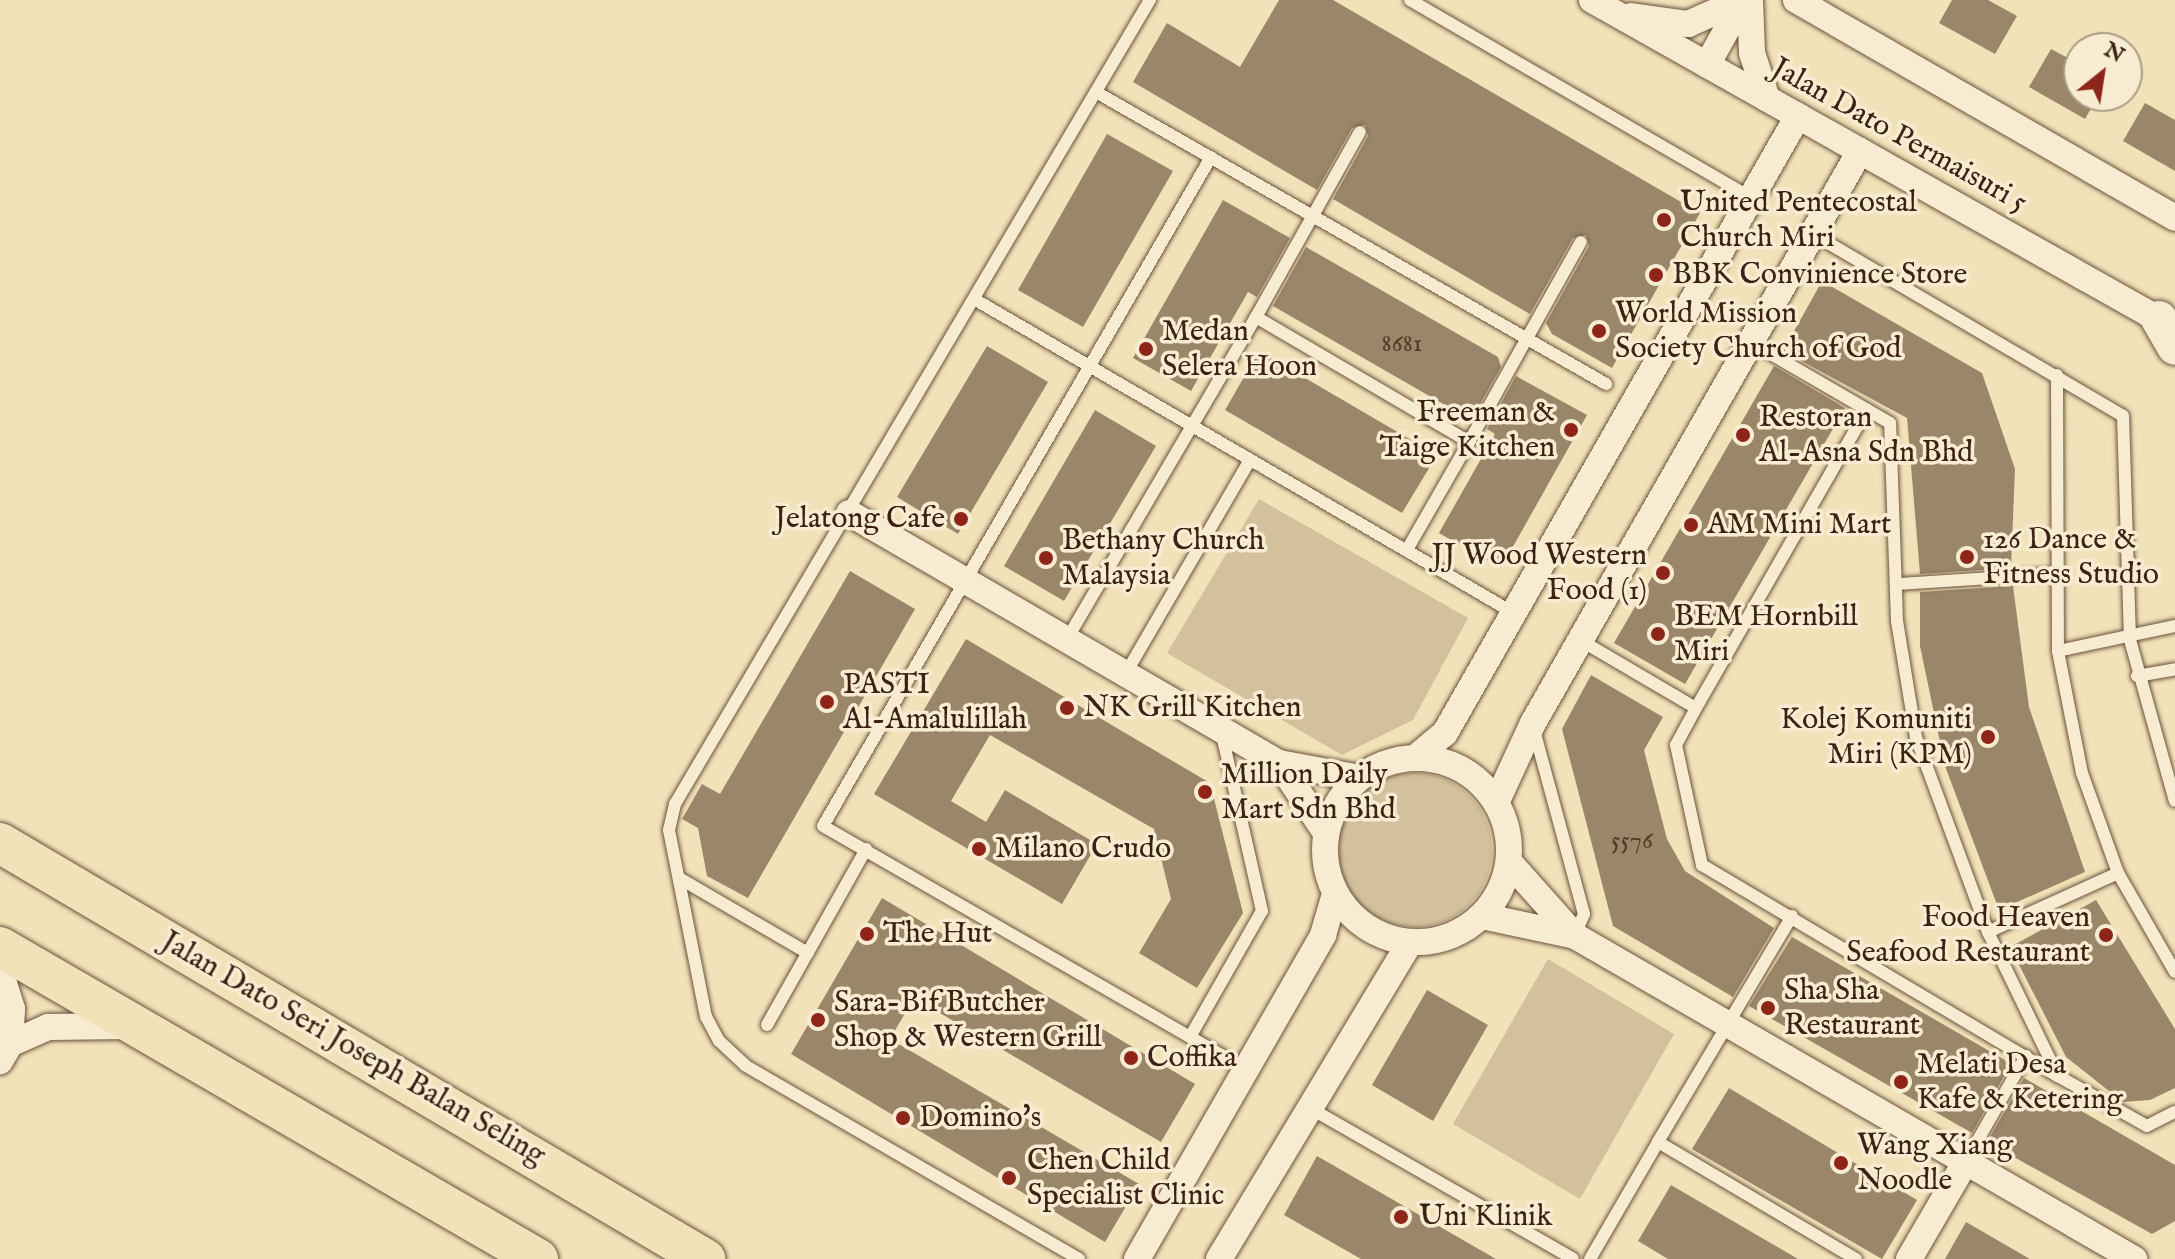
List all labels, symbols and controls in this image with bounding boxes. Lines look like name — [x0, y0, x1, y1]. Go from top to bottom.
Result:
north arrow — [2063, 32, 2143, 112]
text: N — [2099, 36, 2129, 70]
street label: Jalan Dato Permaisuri 5 — [1765, 51, 2033, 221]
place label: United Pentecostal Church Miri — [1680, 185, 1917, 256]
marker: United Pentecostal Church Miri — [1655, 211, 1673, 229]
place label: BBK Convinience Store — [1672, 257, 1967, 293]
marker: BBK Convinience Store — [1647, 266, 1665, 284]
place label: World Mission Society Church of God — [1615, 296, 1901, 366]
place label: Medan Selera Hoon — [1162, 314, 1317, 384]
marker: World Mission Society Church of God — [1590, 322, 1608, 340]
house number: 8681 — [1381, 328, 1423, 360]
marker: Medan Selera Hoon — [1137, 340, 1155, 358]
place label: Freeman & Taige Kitchen — [1379, 395, 1555, 466]
place label: Restoran Al-Asna Sdn Bhd — [1759, 400, 1973, 470]
marker: Freeman & Taige Kitchen — [1562, 421, 1580, 439]
marker: Restoran Al-Asna Sdn Bhd — [1734, 426, 1752, 444]
place label: Jelatong Cafe — [774, 501, 945, 537]
place label: AM Mini Mart — [1707, 507, 1891, 543]
marker: Jelatong Cafe — [952, 510, 970, 528]
marker: AM Mini Mart — [1682, 516, 1700, 534]
place label: 126 Dance & Fitness Studio — [1983, 522, 2159, 592]
place label: Bethany Church Malaysia — [1062, 523, 1265, 594]
place label: JJ Wood Western Food (1) — [1432, 538, 1647, 608]
marker: 126 Dance & Fitness Studio — [1958, 548, 1976, 566]
marker: Bethany Church Malaysia — [1037, 549, 1055, 567]
marker: JJ Wood Western Food (1) — [1654, 564, 1672, 582]
place label: BEM Hornbill Miri — [1674, 599, 1858, 670]
marker: BEM Hornbill Miri — [1649, 625, 1667, 643]
place label: PASTI Al-Amalulillah — [843, 667, 1027, 738]
place label: NK Grill Kitchen — [1083, 690, 1302, 726]
marker: PASTI Al-Amalulillah — [818, 693, 836, 711]
marker: NK Grill Kitchen — [1058, 699, 1076, 717]
place label: Kolej Komuniti Miri (KPM) — [1780, 702, 1972, 772]
marker: Kolej Komuniti Miri (KPM) — [1979, 728, 1997, 746]
place label: Million Daily Mart Sdn Bhd — [1221, 757, 1396, 828]
marker: Million Daily Mart Sdn Bhd — [1196, 783, 1214, 801]
house number: 5576 — [1611, 825, 1653, 857]
place label: Milano Crudo — [995, 831, 1171, 867]
marker: Milano Crudo — [970, 840, 988, 858]
place label: Food Heaven Seafood Restaurant — [1846, 900, 2090, 970]
place label: The Hut — [883, 916, 992, 952]
street label: Jalan Dato Seri Joseph Balan Seling — [155, 924, 551, 1174]
marker: The Hut — [858, 925, 876, 943]
marker: Food Heaven Seafood Restaurant — [2097, 926, 2115, 944]
place label: Sha Sha Restaurant — [1784, 973, 1920, 1044]
place label: Sara-Bif Butcher Shop & Western Grill — [834, 985, 1102, 1056]
marker: Sha Sha Restaurant — [1759, 999, 1777, 1017]
marker: Sara-Bif Butcher Shop & Western Grill — [809, 1011, 827, 1029]
place label: Coffika — [1147, 1040, 1237, 1076]
place label: Melati Desa Kafe & Ketering — [1917, 1047, 2123, 1118]
marker: Coffika — [1122, 1049, 1140, 1067]
marker: Melati Desa Kafe & Ketering — [1892, 1073, 1910, 1091]
place label: Domino's — [919, 1100, 1041, 1136]
marker: Domino's — [894, 1109, 912, 1127]
place label: Wang Xiang Noodle — [1857, 1128, 2013, 1198]
place label: Chen Child Specialist Clinic — [1027, 1143, 1224, 1214]
marker: Wang Xiang Noodle — [1832, 1154, 1850, 1172]
marker: Chen Child Specialist Clinic — [998, 1167, 1020, 1189]
place label: Uni Klinik — [1419, 1199, 1552, 1235]
marker: Uni Klinik — [1390, 1206, 1412, 1228]

